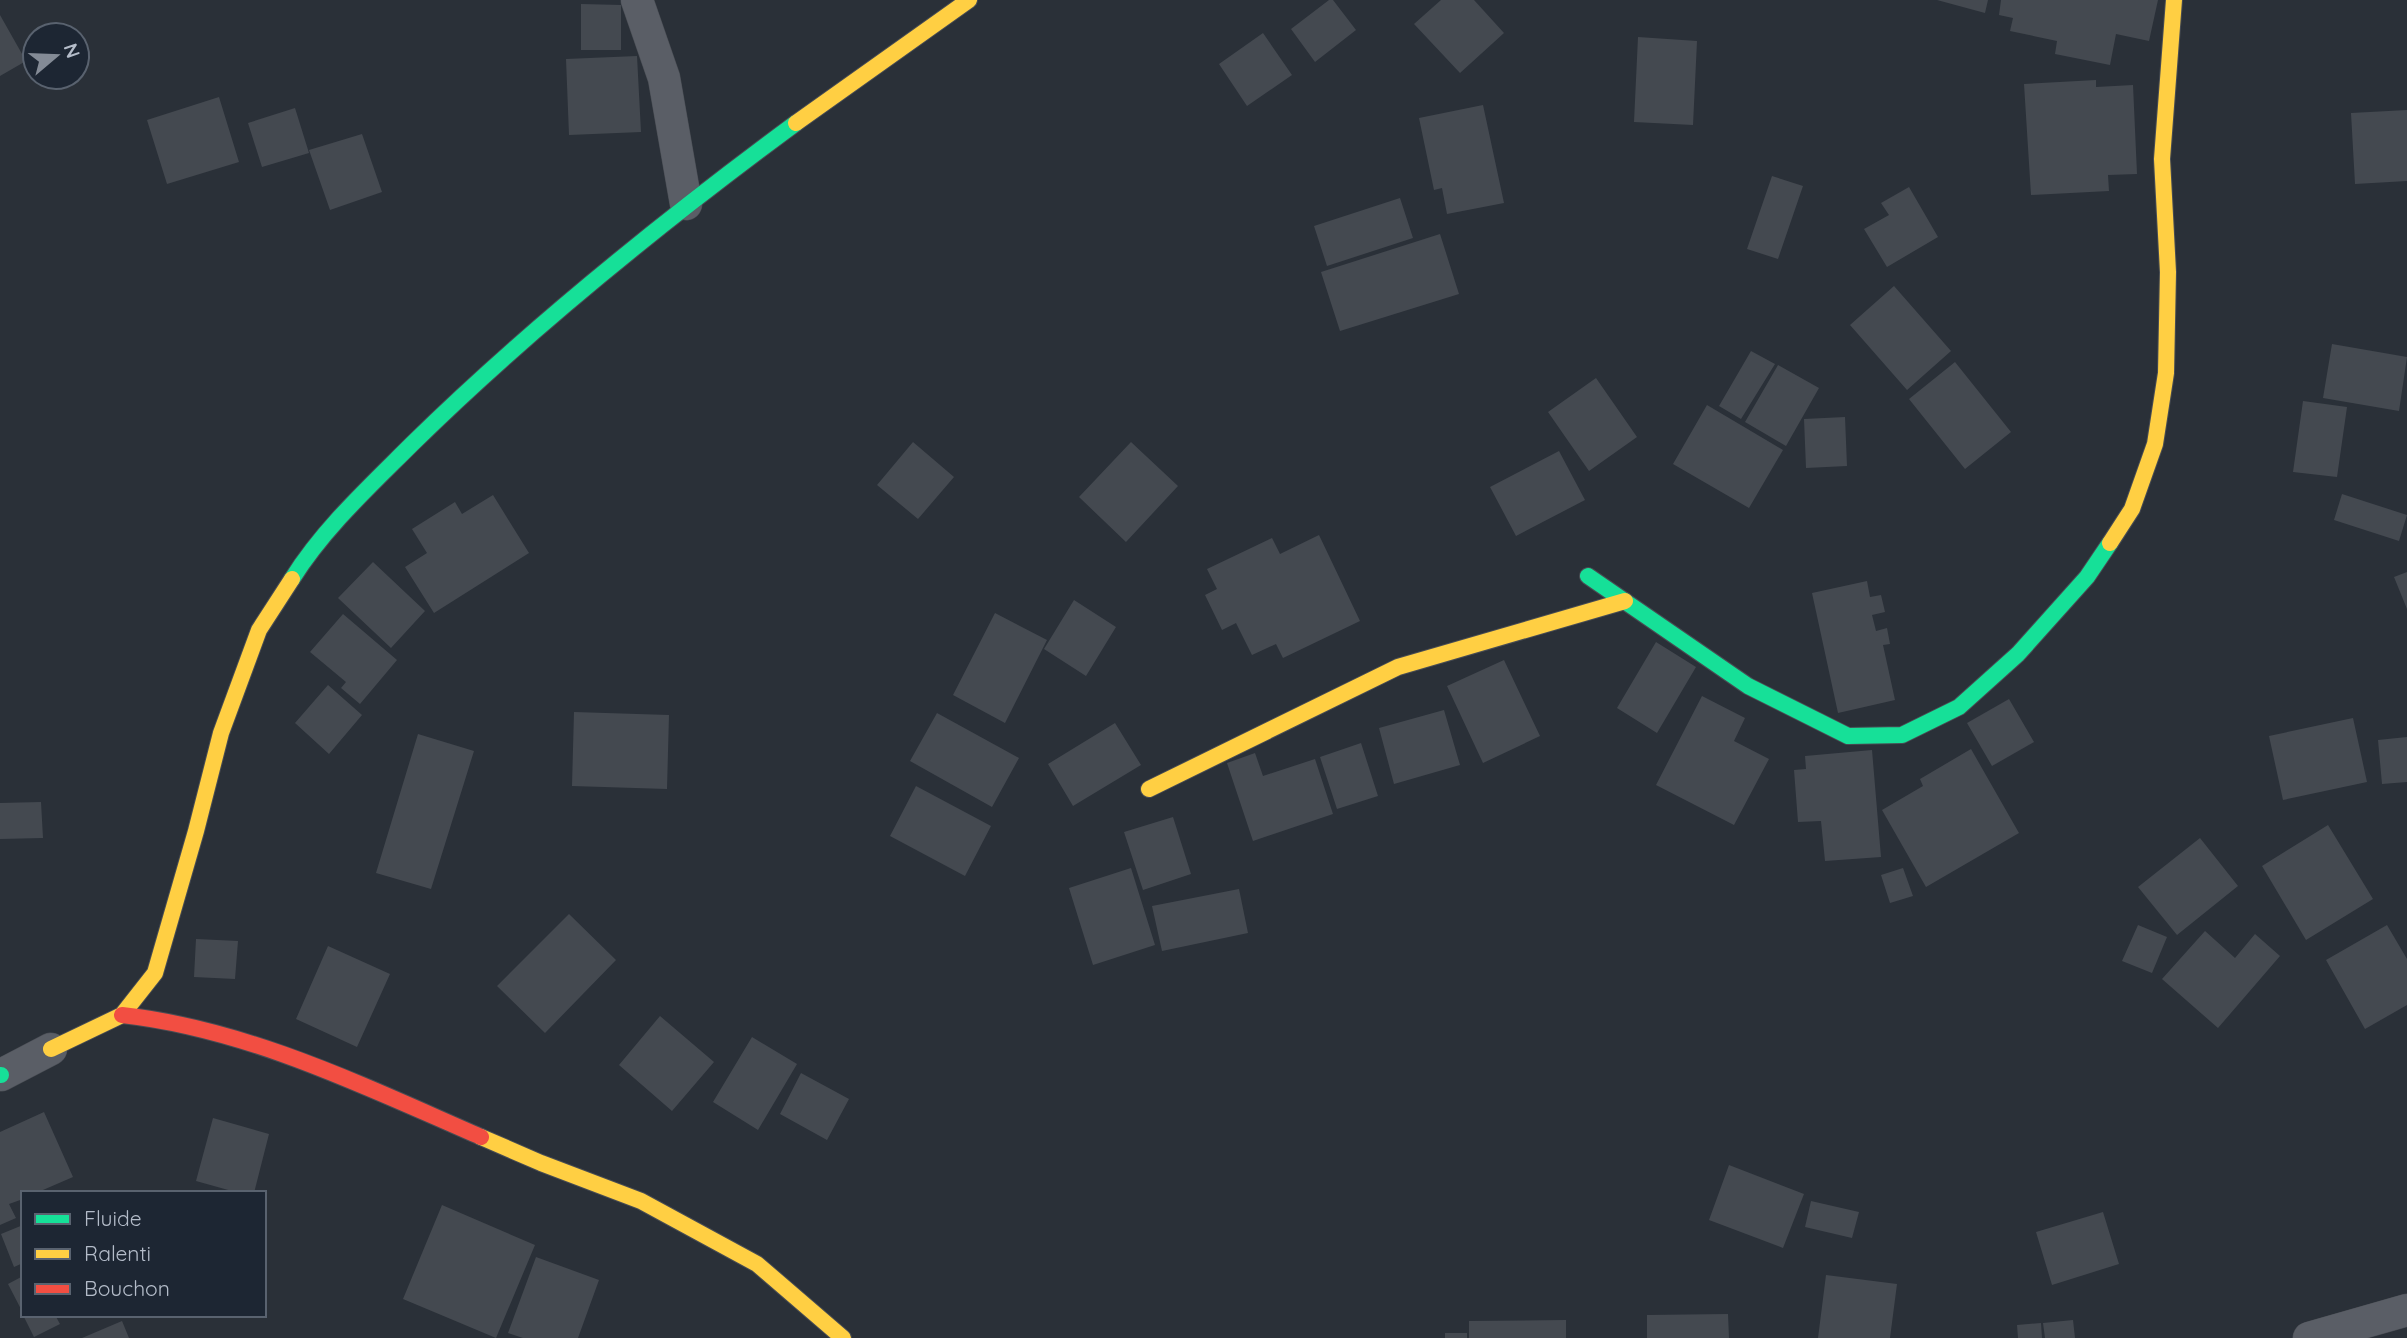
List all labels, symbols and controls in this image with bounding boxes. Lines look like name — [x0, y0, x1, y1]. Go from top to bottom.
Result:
north arrow — [21, 21, 91, 91]
text: N — [58, 40, 86, 61]
legend — [21, 1191, 266, 1317]
text: Fluide — [84, 1205, 142, 1231]
text: Ralenti — [84, 1240, 151, 1266]
text: Bouchon — [84, 1275, 170, 1301]

